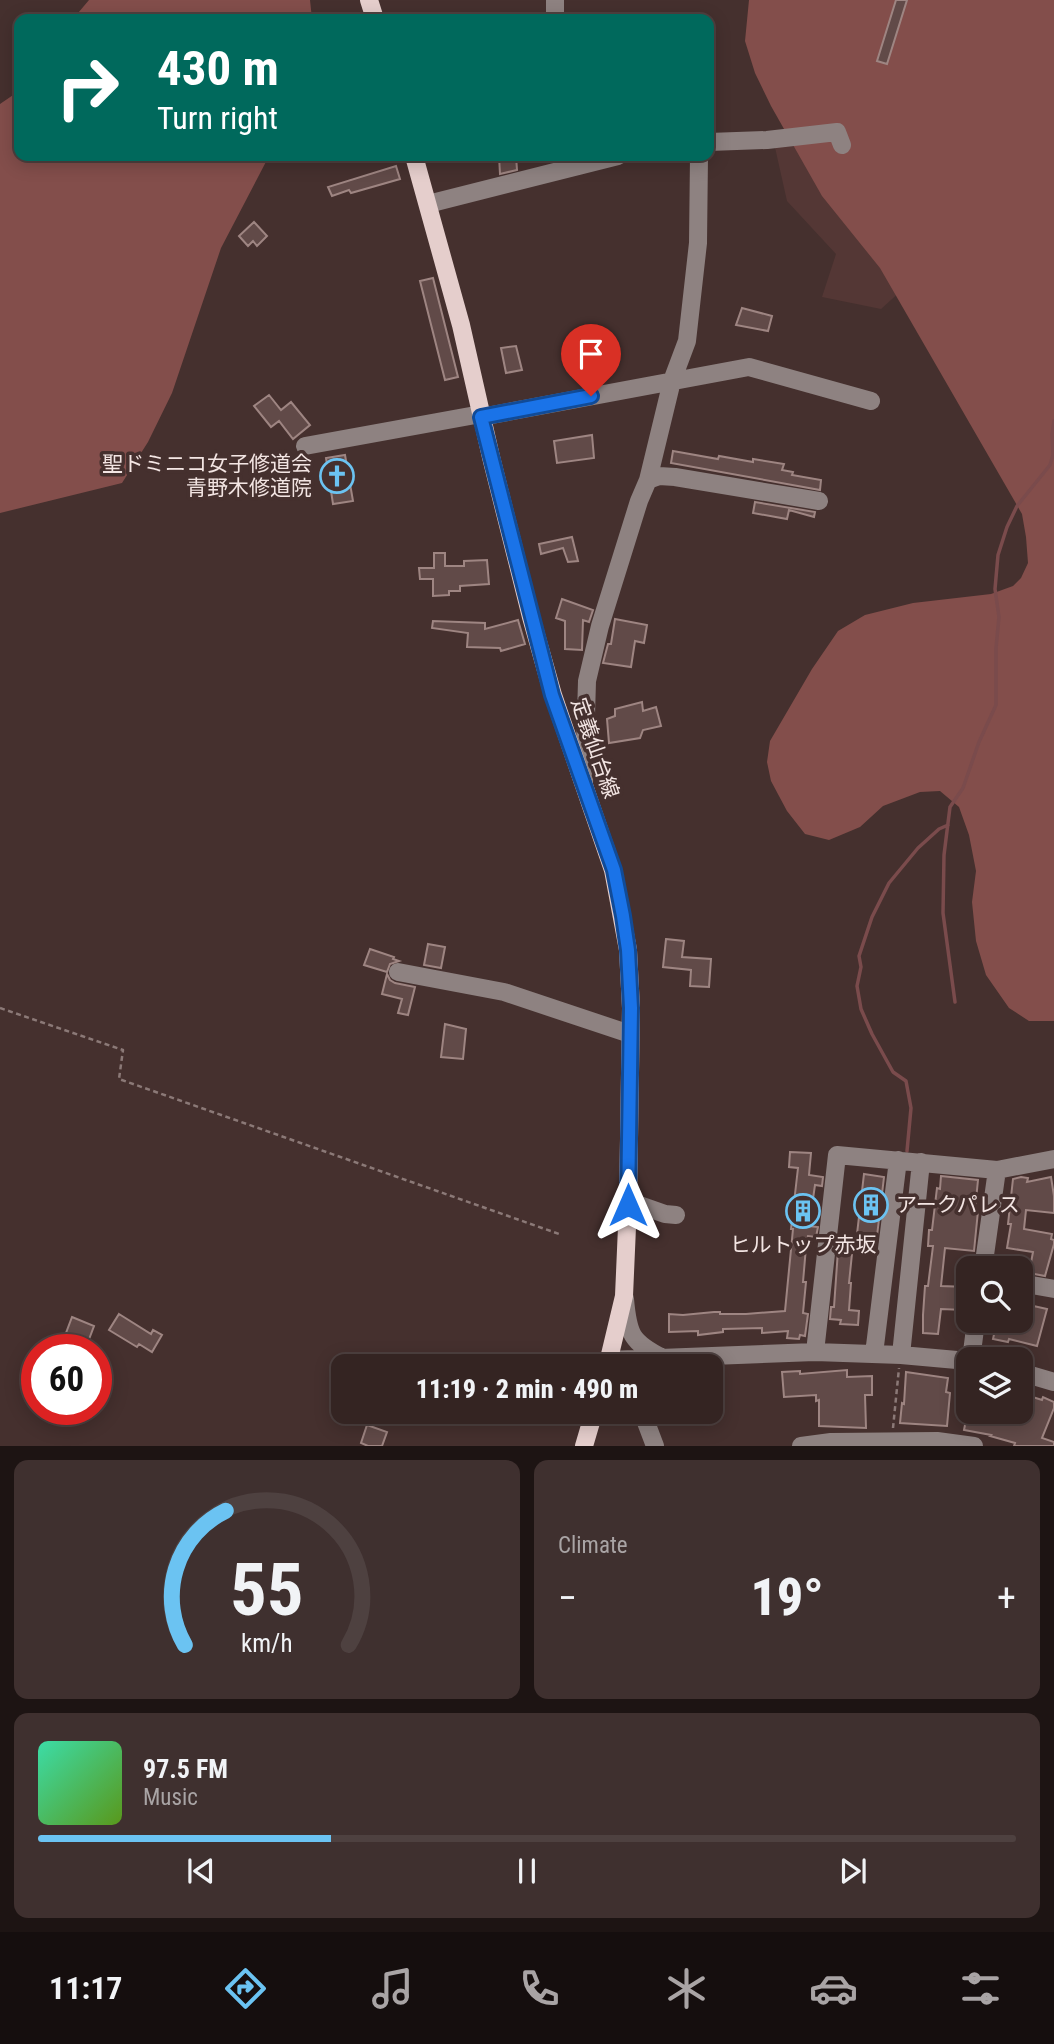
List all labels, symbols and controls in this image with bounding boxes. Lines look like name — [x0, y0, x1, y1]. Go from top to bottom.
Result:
text: 430 m — [157, 40, 279, 97]
icon: right — [42, 42, 133, 133]
text: Turn right — [157, 99, 278, 137]
pin — [561, 324, 621, 396]
icon: arrive — [572, 335, 610, 373]
place label: 聖ドミニコ女子修道会 青野木修道院 — [102, 452, 312, 500]
church icon: 聖ドミニコ女子修道会 青野木修道院 — [318, 457, 356, 495]
street label: 定義仙台線 — [567, 694, 623, 802]
position arrow — [591, 1168, 665, 1242]
building icon: アークパレス — [852, 1186, 890, 1224]
building icon: ヒルトップ赤坂 — [784, 1192, 822, 1230]
place label: アークパレス — [896, 1193, 1020, 1217]
place label: ヒルトップ赤坂 — [730, 1233, 877, 1257]
map controls — [956, 1256, 1033, 1424]
button: search — [956, 1256, 1033, 1333]
speed limit sign: 60 — [21, 1334, 112, 1425]
button: layers — [956, 1347, 1033, 1424]
text: 11:19 · 2 min · 490 m — [416, 1374, 638, 1404]
text: Climate — [558, 1532, 628, 1559]
text: 55 — [230, 1548, 304, 1634]
text: 19° — [750, 1567, 824, 1628]
text: − — [558, 1576, 577, 1620]
text: + — [997, 1576, 1016, 1620]
text: km/h — [241, 1629, 293, 1658]
text: 97.5 FM — [143, 1754, 228, 1784]
text: Music — [143, 1784, 198, 1811]
icon: previous — [182, 1852, 220, 1890]
icon: pause — [508, 1852, 546, 1890]
icon: next — [834, 1852, 872, 1890]
icon: directions — [221, 1964, 270, 2013]
icon: music — [368, 1964, 417, 2013]
icon: phone — [515, 1964, 564, 2013]
icon: climate — [662, 1964, 711, 2013]
icon: car — [809, 1964, 858, 2013]
icon: filters — [956, 1964, 1005, 2013]
text: 11:17 — [49, 1969, 122, 2007]

